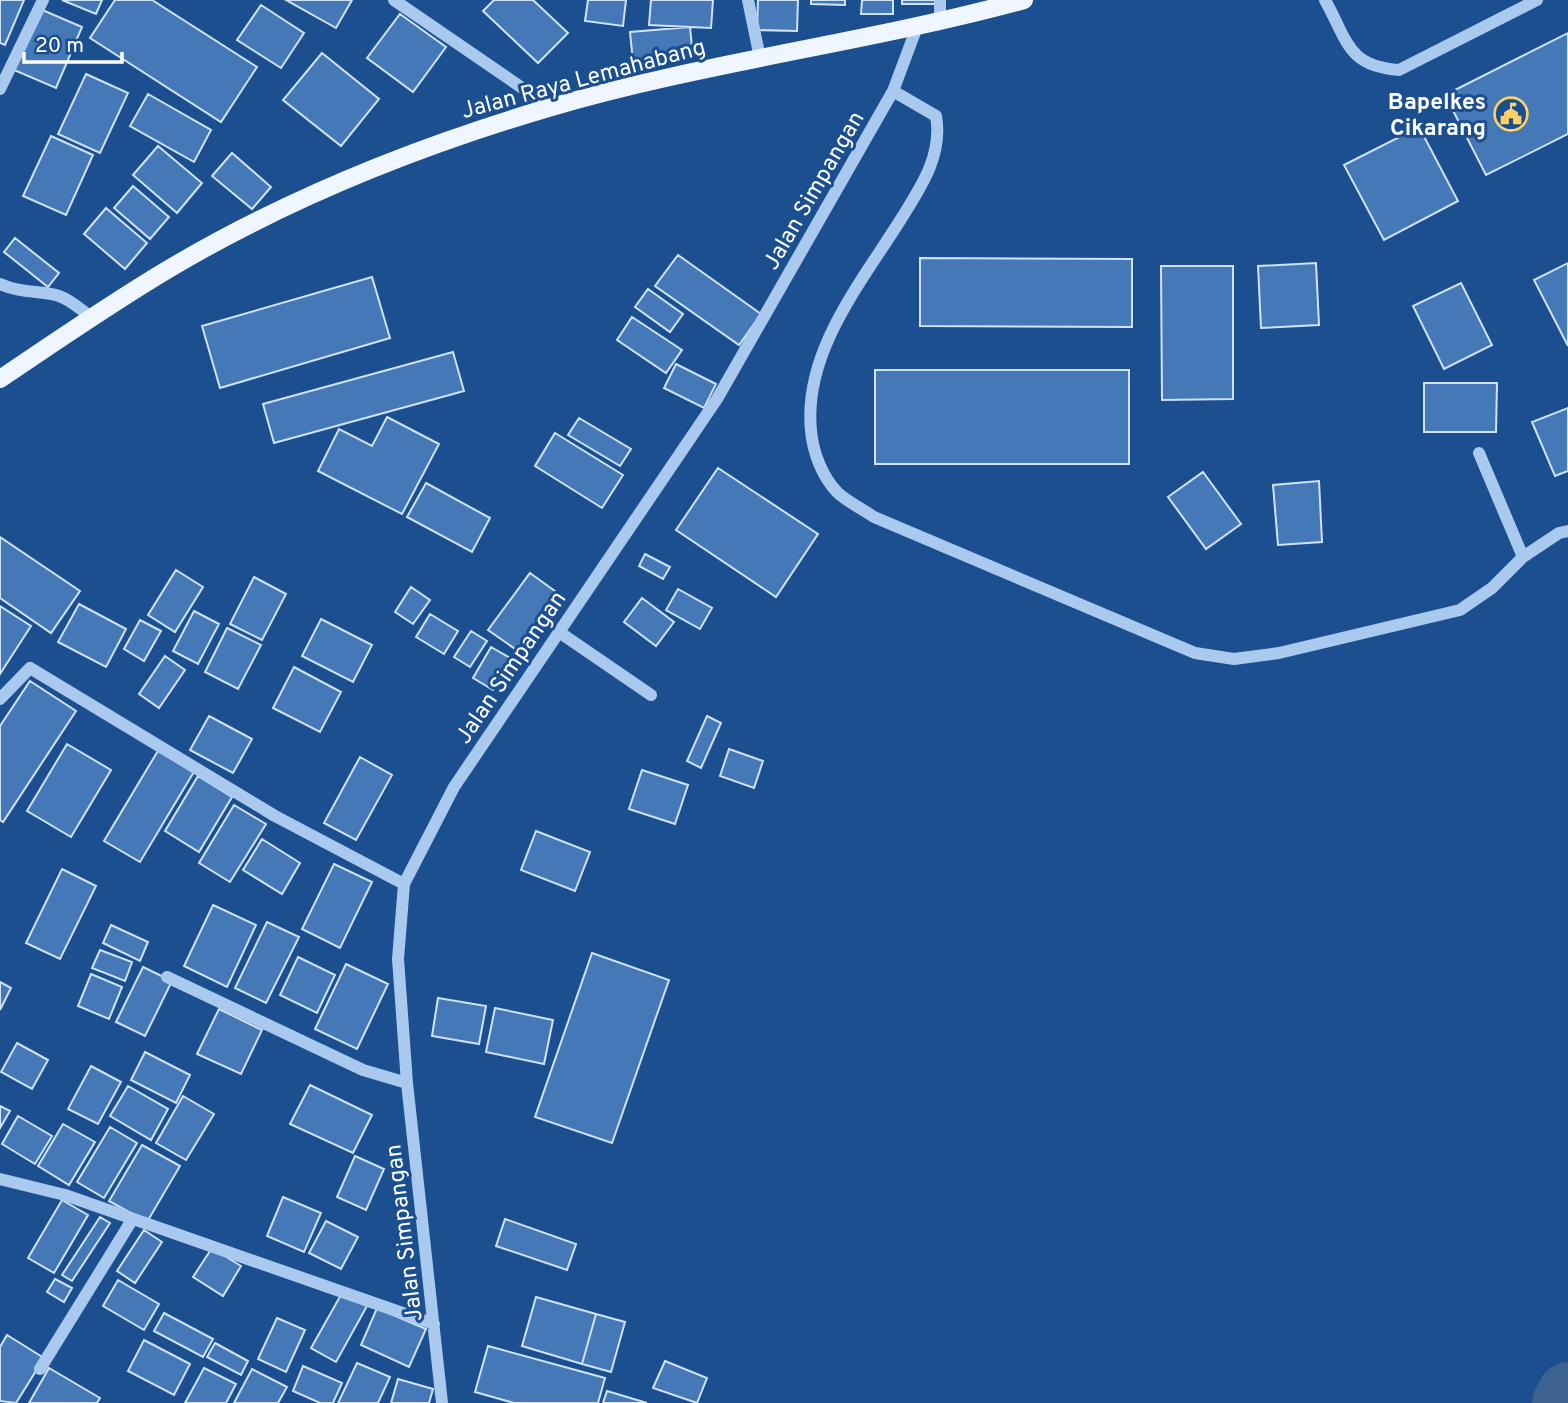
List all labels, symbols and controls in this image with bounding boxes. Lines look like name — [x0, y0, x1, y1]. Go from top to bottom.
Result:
scale bar — [24, 21, 122, 65]
text: 20 m — [35, 33, 84, 60]
street label: Jalan Raya Lemahabang — [458, 34, 709, 127]
place label: Bapelkes Cikarang — [1388, 89, 1486, 144]
public building icon: Bapelkes Cikarang — [1492, 95, 1530, 133]
street label: Jalan Simpangan — [758, 107, 872, 276]
street label: Jalan Simpangan — [450, 586, 574, 750]
street label: Jalan Simpangan — [380, 1142, 431, 1323]

